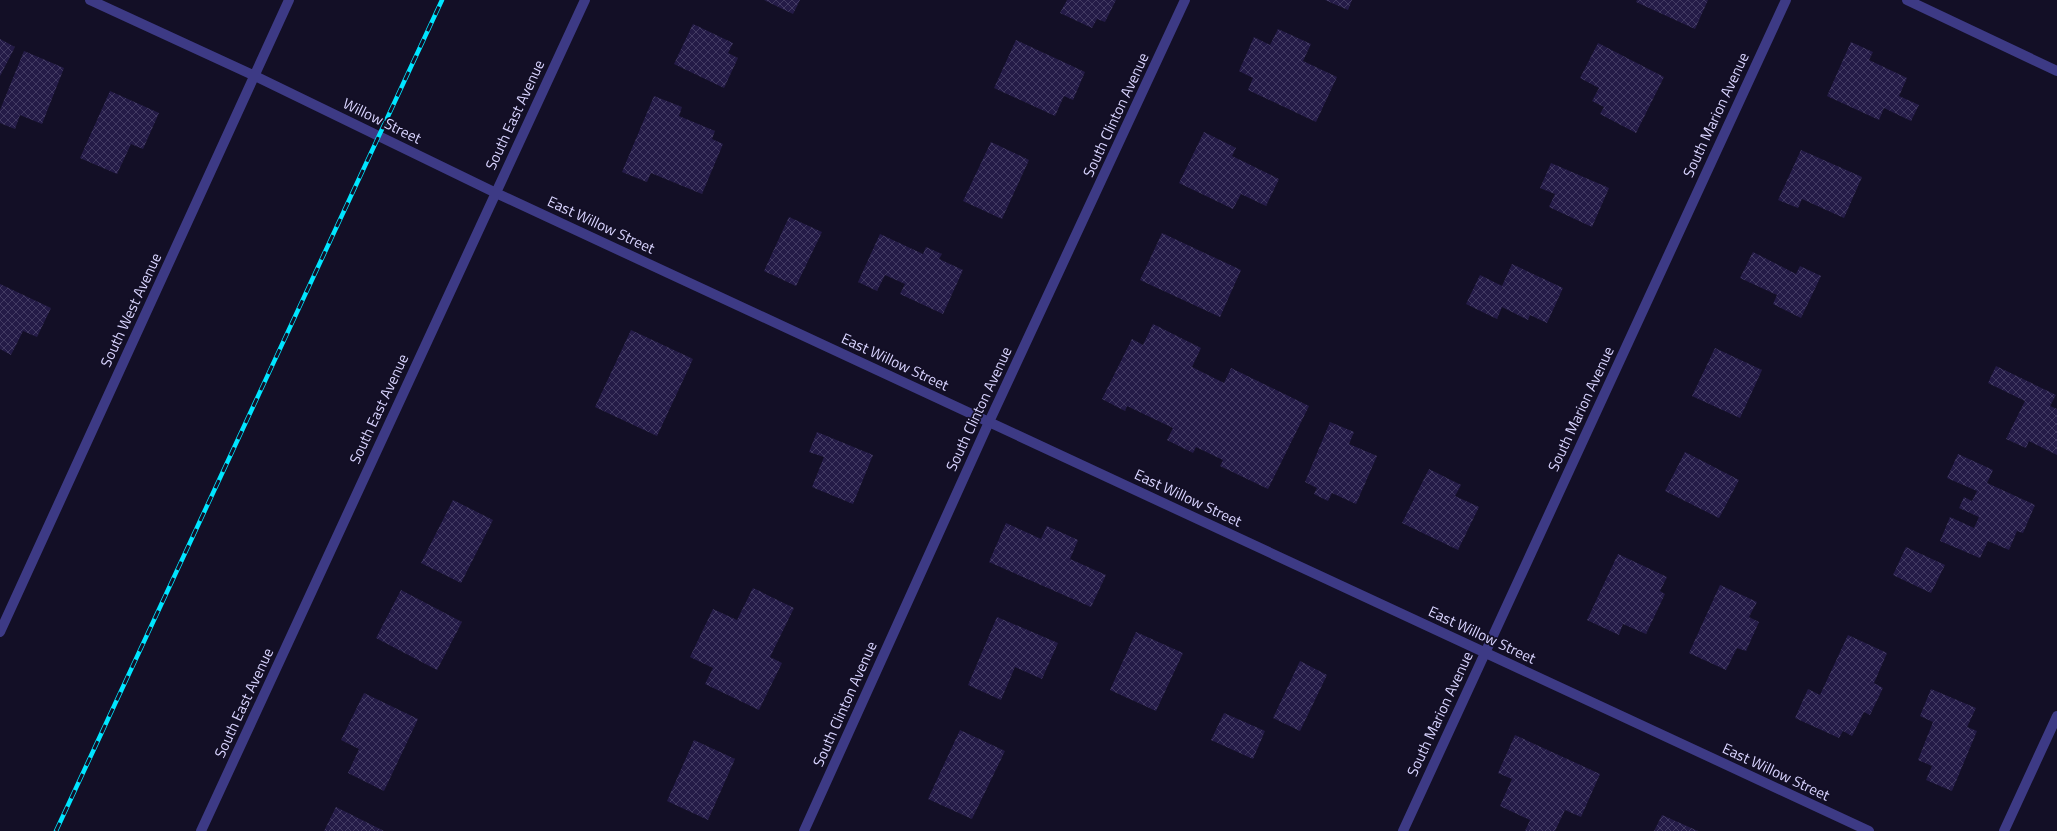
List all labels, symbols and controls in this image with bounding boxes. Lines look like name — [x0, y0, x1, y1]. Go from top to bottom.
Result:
street label: South Clinton Avenue — [1077, 49, 1155, 181]
street label: South Marion Avenue — [1677, 49, 1755, 181]
street label: South East Avenue — [479, 56, 550, 174]
street label: Willow Street — [339, 92, 426, 150]
street label: East Willow Street — [544, 190, 659, 260]
street label: South West Avenue — [94, 249, 167, 371]
street label: East Willow Street — [838, 327, 953, 397]
street label: South Clinton Avenue — [940, 343, 1018, 475]
street label: South Marion Avenue — [1542, 343, 1620, 475]
street label: South East Avenue — [343, 350, 414, 468]
street label: East Willow Street — [1131, 463, 1246, 533]
street label: East Willow Street — [1425, 600, 1540, 670]
street label: South Clinton Avenue — [807, 637, 883, 770]
street label: South East Avenue — [208, 644, 279, 762]
street label: South Marion Avenue — [1401, 648, 1479, 780]
street label: East Willow Street — [1719, 737, 1834, 807]

